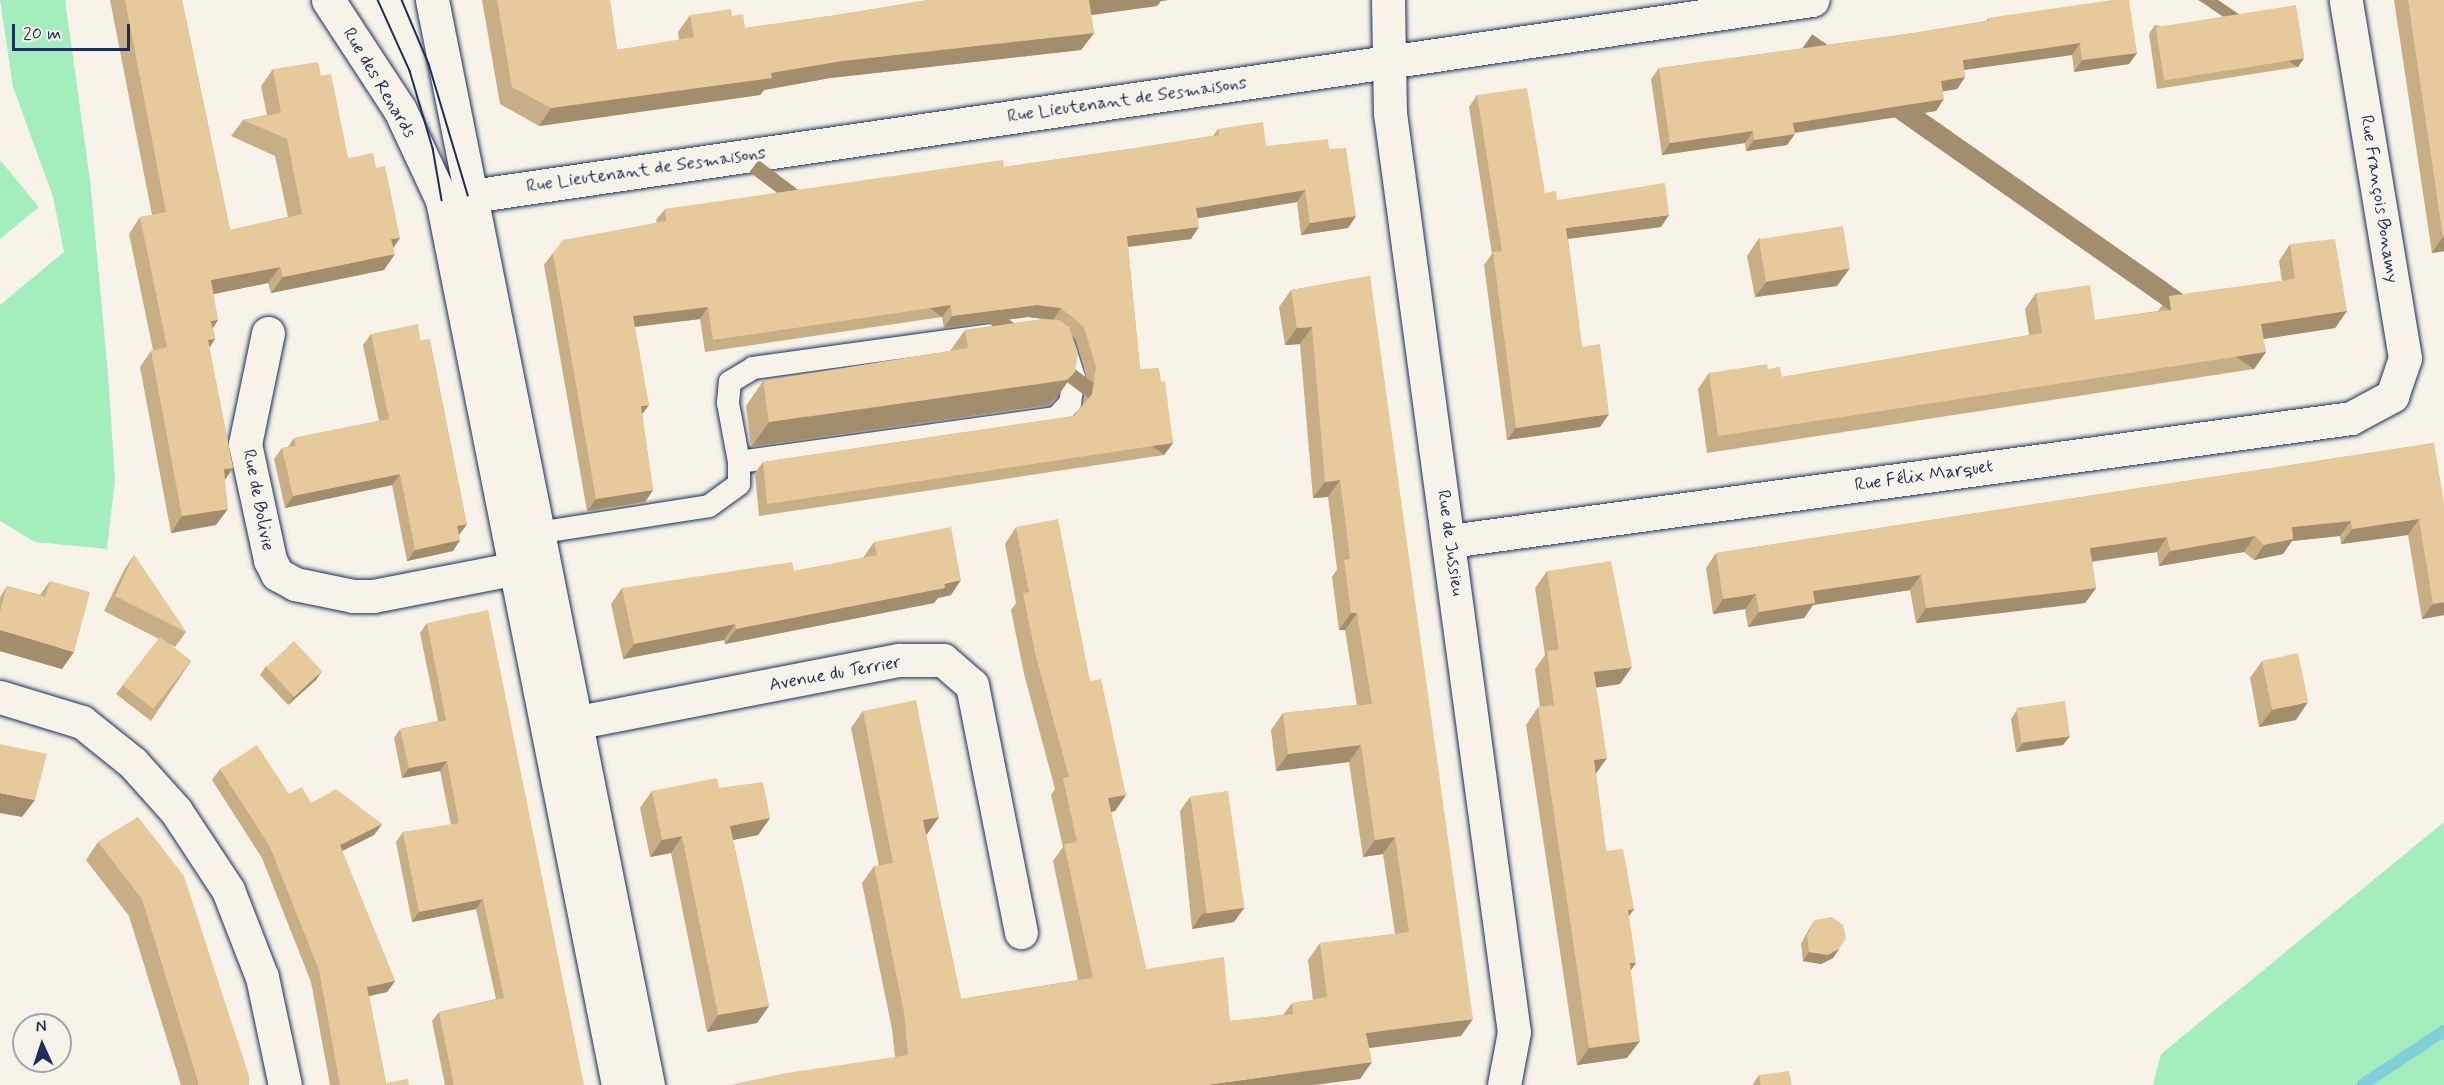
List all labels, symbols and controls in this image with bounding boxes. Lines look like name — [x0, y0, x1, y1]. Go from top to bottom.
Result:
scale bar — [15, 12, 134, 50]
text: 20 m — [23, 22, 61, 46]
street label: Rue des Renards — [338, 24, 420, 142]
street label: Rue Lieutenant de Sesmaisons — [1004, 72, 1250, 128]
street label: Rue François Bonamy — [2355, 114, 2403, 284]
street label: Rue Lieutenant de Sesmaisons — [523, 142, 769, 198]
street label: Rue de Bolivie — [238, 447, 278, 553]
street label: Rue Félix Marquet — [1852, 455, 1996, 497]
street label: Rue de Jussieu — [1432, 488, 1468, 598]
street label: Avenue du Terrier — [767, 652, 903, 696]
north arrow — [12, 1013, 72, 1073]
text: N — [35, 1016, 47, 1037]

